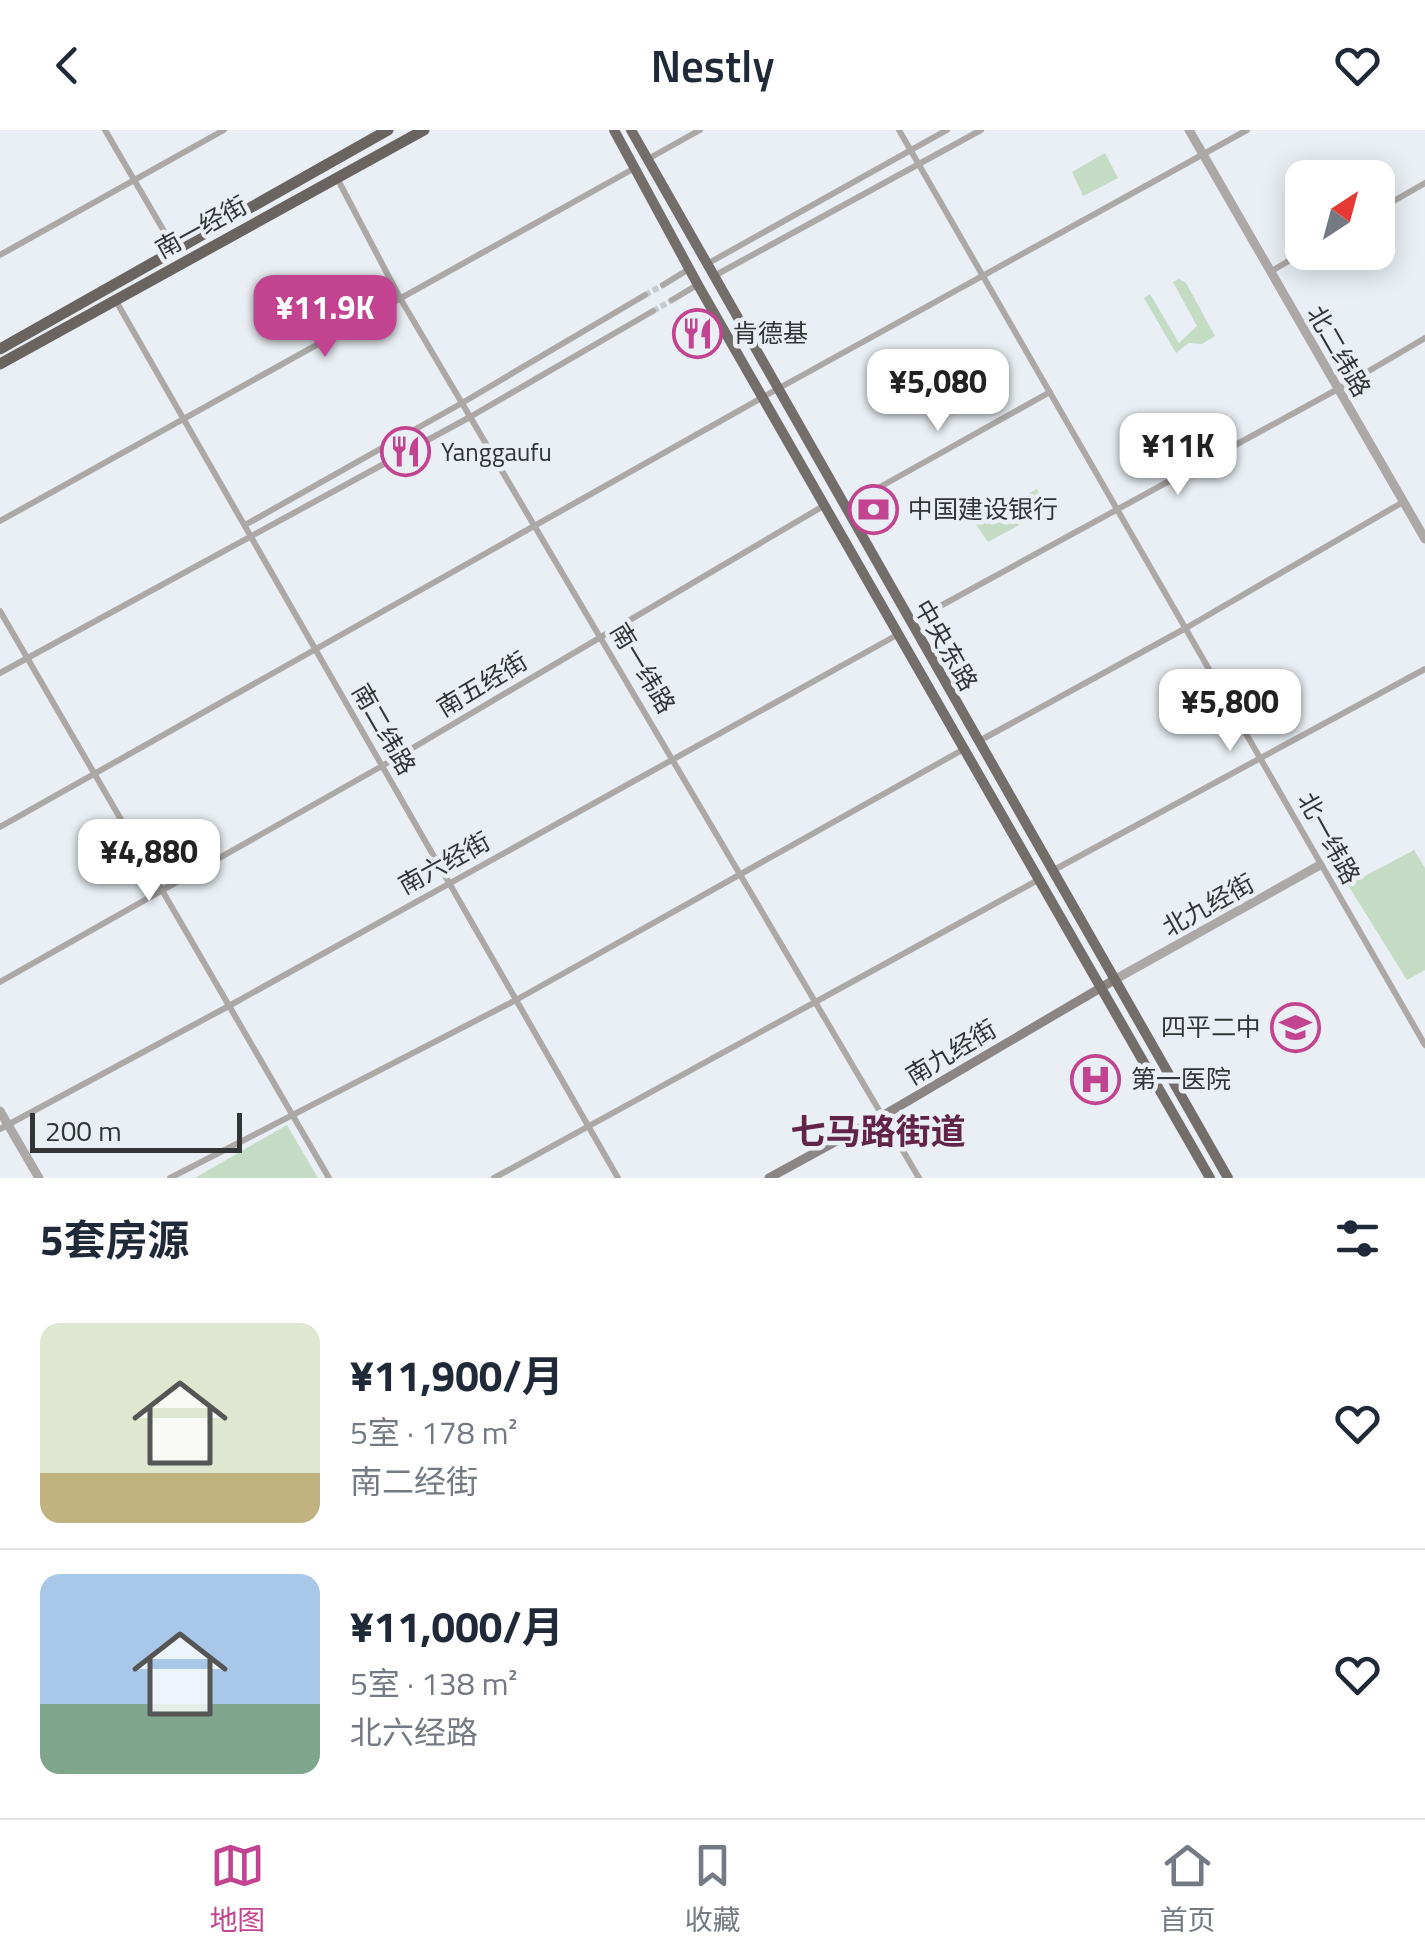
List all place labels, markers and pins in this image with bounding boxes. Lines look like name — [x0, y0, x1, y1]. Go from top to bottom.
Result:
pin: ¥11.9K — [244, 275, 406, 360]
restaurant icon: 肯德基 — [672, 307, 724, 359]
place label: 肯德基 — [733, 314, 808, 352]
pin: ¥5,080 — [857, 349, 1019, 434]
pin: ¥11K — [1119, 413, 1237, 498]
restaurant icon: Yanggaufu — [380, 426, 432, 478]
place label: Yanggaufu — [441, 433, 552, 471]
bank icon: 中国建设银行 — [847, 483, 899, 535]
place label: 中国建设银行 — [908, 490, 1058, 528]
pin: ¥5,800 — [1149, 669, 1311, 754]
pin: ¥4,880 — [68, 819, 230, 904]
school or university icon: 四平二中 — [1270, 1001, 1322, 1053]
place label: 四平二中 — [1161, 1008, 1261, 1046]
hospital icon: 第一医院 — [1070, 1053, 1122, 1105]
place label: 第一医院 — [1131, 1060, 1231, 1098]

